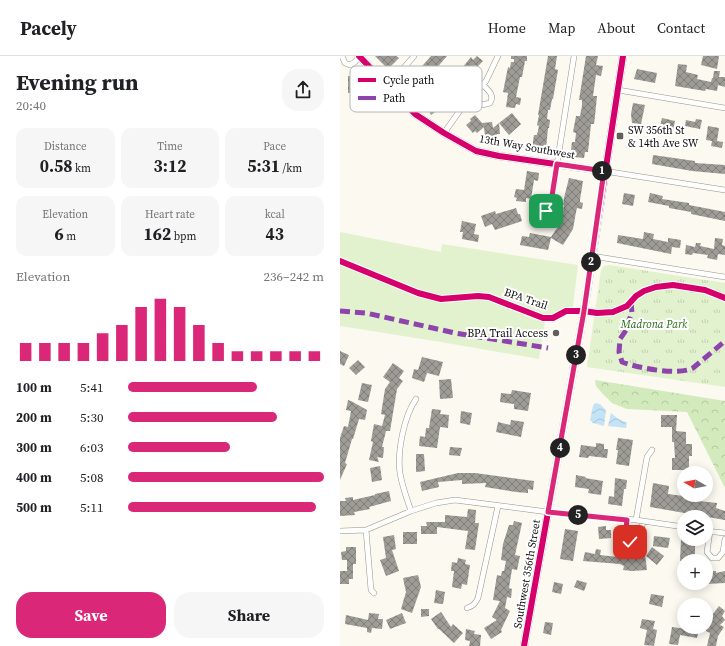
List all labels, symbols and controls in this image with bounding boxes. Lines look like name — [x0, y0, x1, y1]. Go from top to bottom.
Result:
text: Pacely — [20, 15, 77, 41]
text: Home — [488, 18, 526, 38]
text: Map — [548, 18, 575, 38]
text: About — [597, 18, 635, 38]
text: Contact — [657, 18, 705, 38]
legend — [350, 66, 482, 112]
text: Evening run — [16, 67, 139, 97]
button: share — [282, 69, 324, 111]
text: Cycle path — [383, 73, 435, 88]
text: Path — [383, 91, 406, 106]
text: 20:40 — [16, 97, 46, 114]
place label: SW 356th St & 14th Ave SW — [628, 123, 699, 151]
street label: 13th Way Southwest — [478, 131, 576, 163]
marker: SW 356th St & 14th Ave SW — [615, 131, 625, 141]
text: Distance — [44, 139, 87, 154]
text: Time — [157, 139, 183, 154]
text: Pace — [263, 139, 286, 154]
text: 0.58 — [40, 154, 72, 178]
text: 3:12 — [154, 154, 186, 178]
text: 5:31 — [247, 154, 280, 178]
text: km — [72, 161, 91, 176]
text: /km — [280, 161, 302, 176]
pin: 1 — [592, 161, 612, 181]
text: 1 — [599, 163, 605, 178]
pin — [529, 194, 563, 228]
icon: arrive — [535, 200, 557, 222]
text: Elevation — [42, 207, 88, 222]
text: Heart rate — [145, 207, 195, 222]
text: kcal — [265, 207, 285, 222]
text: 6 — [54, 222, 64, 246]
text: 162 — [144, 222, 171, 246]
text: 43 — [265, 222, 284, 246]
text: m — [64, 229, 76, 244]
text: bpm — [171, 229, 196, 244]
pin: 2 — [581, 252, 601, 272]
text: 2 — [588, 254, 594, 269]
text: Elevation — [16, 268, 70, 285]
text: 236–242 m — [264, 268, 324, 285]
street label: BPA Trail — [502, 285, 550, 313]
park label: Madrona Park — [620, 317, 688, 332]
place label: BPA Trail Access — [467, 326, 548, 341]
marker: BPA Trail Access — [551, 328, 561, 338]
pin: 3 — [566, 345, 586, 365]
text: 3 — [573, 347, 579, 362]
text: 100 m — [16, 379, 52, 396]
text: 5:41 — [80, 379, 103, 396]
text: 200 m — [16, 409, 52, 426]
text: 5:30 — [80, 409, 103, 426]
pin: 4 — [550, 438, 570, 458]
text: 300 m — [16, 439, 52, 456]
text: 6:03 — [80, 439, 103, 456]
text: 4 — [557, 440, 563, 455]
north arrow — [677, 466, 713, 502]
map controls — [677, 466, 713, 634]
text: 400 m — [16, 469, 52, 486]
text: 5:08 — [80, 469, 103, 486]
text: 500 m — [16, 499, 52, 516]
text: 5:11 — [80, 499, 103, 516]
pin: 5 — [568, 505, 588, 525]
text: 5 — [575, 507, 581, 522]
button: layers — [677, 510, 713, 546]
street label: Southwest 356th Street — [510, 518, 544, 630]
pin — [613, 525, 647, 559]
icon: check — [619, 531, 641, 553]
button: + — [677, 554, 713, 590]
button: Save — [16, 592, 166, 638]
button: Share — [174, 592, 324, 638]
button: − — [677, 598, 713, 634]

